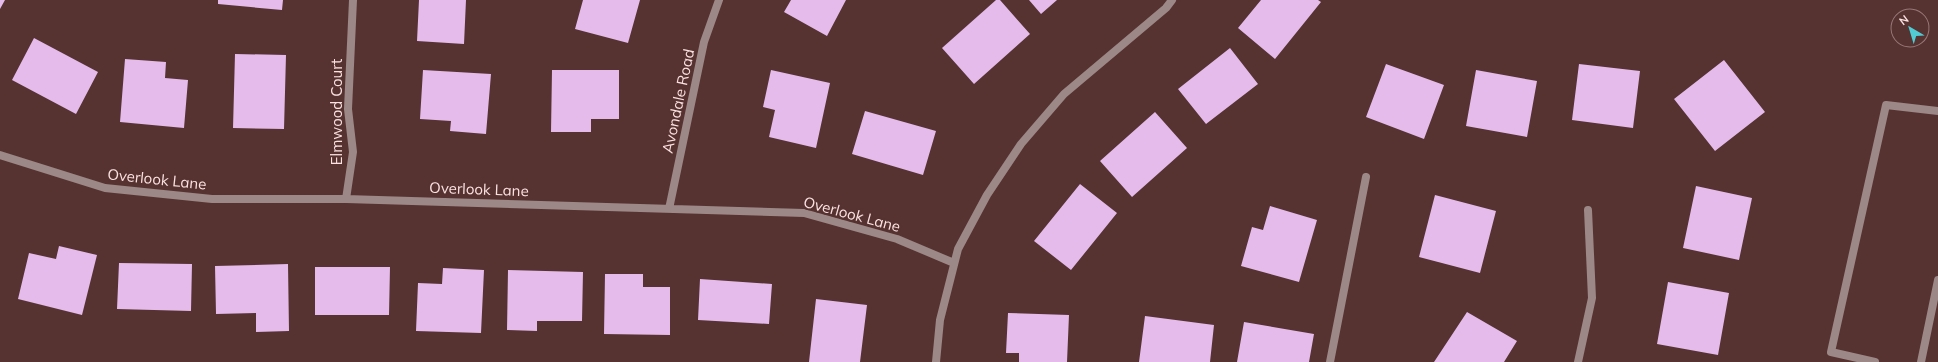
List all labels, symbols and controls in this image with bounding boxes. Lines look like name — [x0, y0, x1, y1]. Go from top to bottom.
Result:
north arrow — [1890, 8, 1930, 48]
text: N — [1896, 12, 1911, 28]
street label: Avondale Road — [658, 47, 698, 155]
street label: Elmwood Court — [327, 59, 346, 165]
street label: Overlook Lane — [107, 164, 207, 194]
street label: Overlook Lane — [429, 178, 529, 200]
street label: Overlook Lane — [801, 192, 903, 236]

